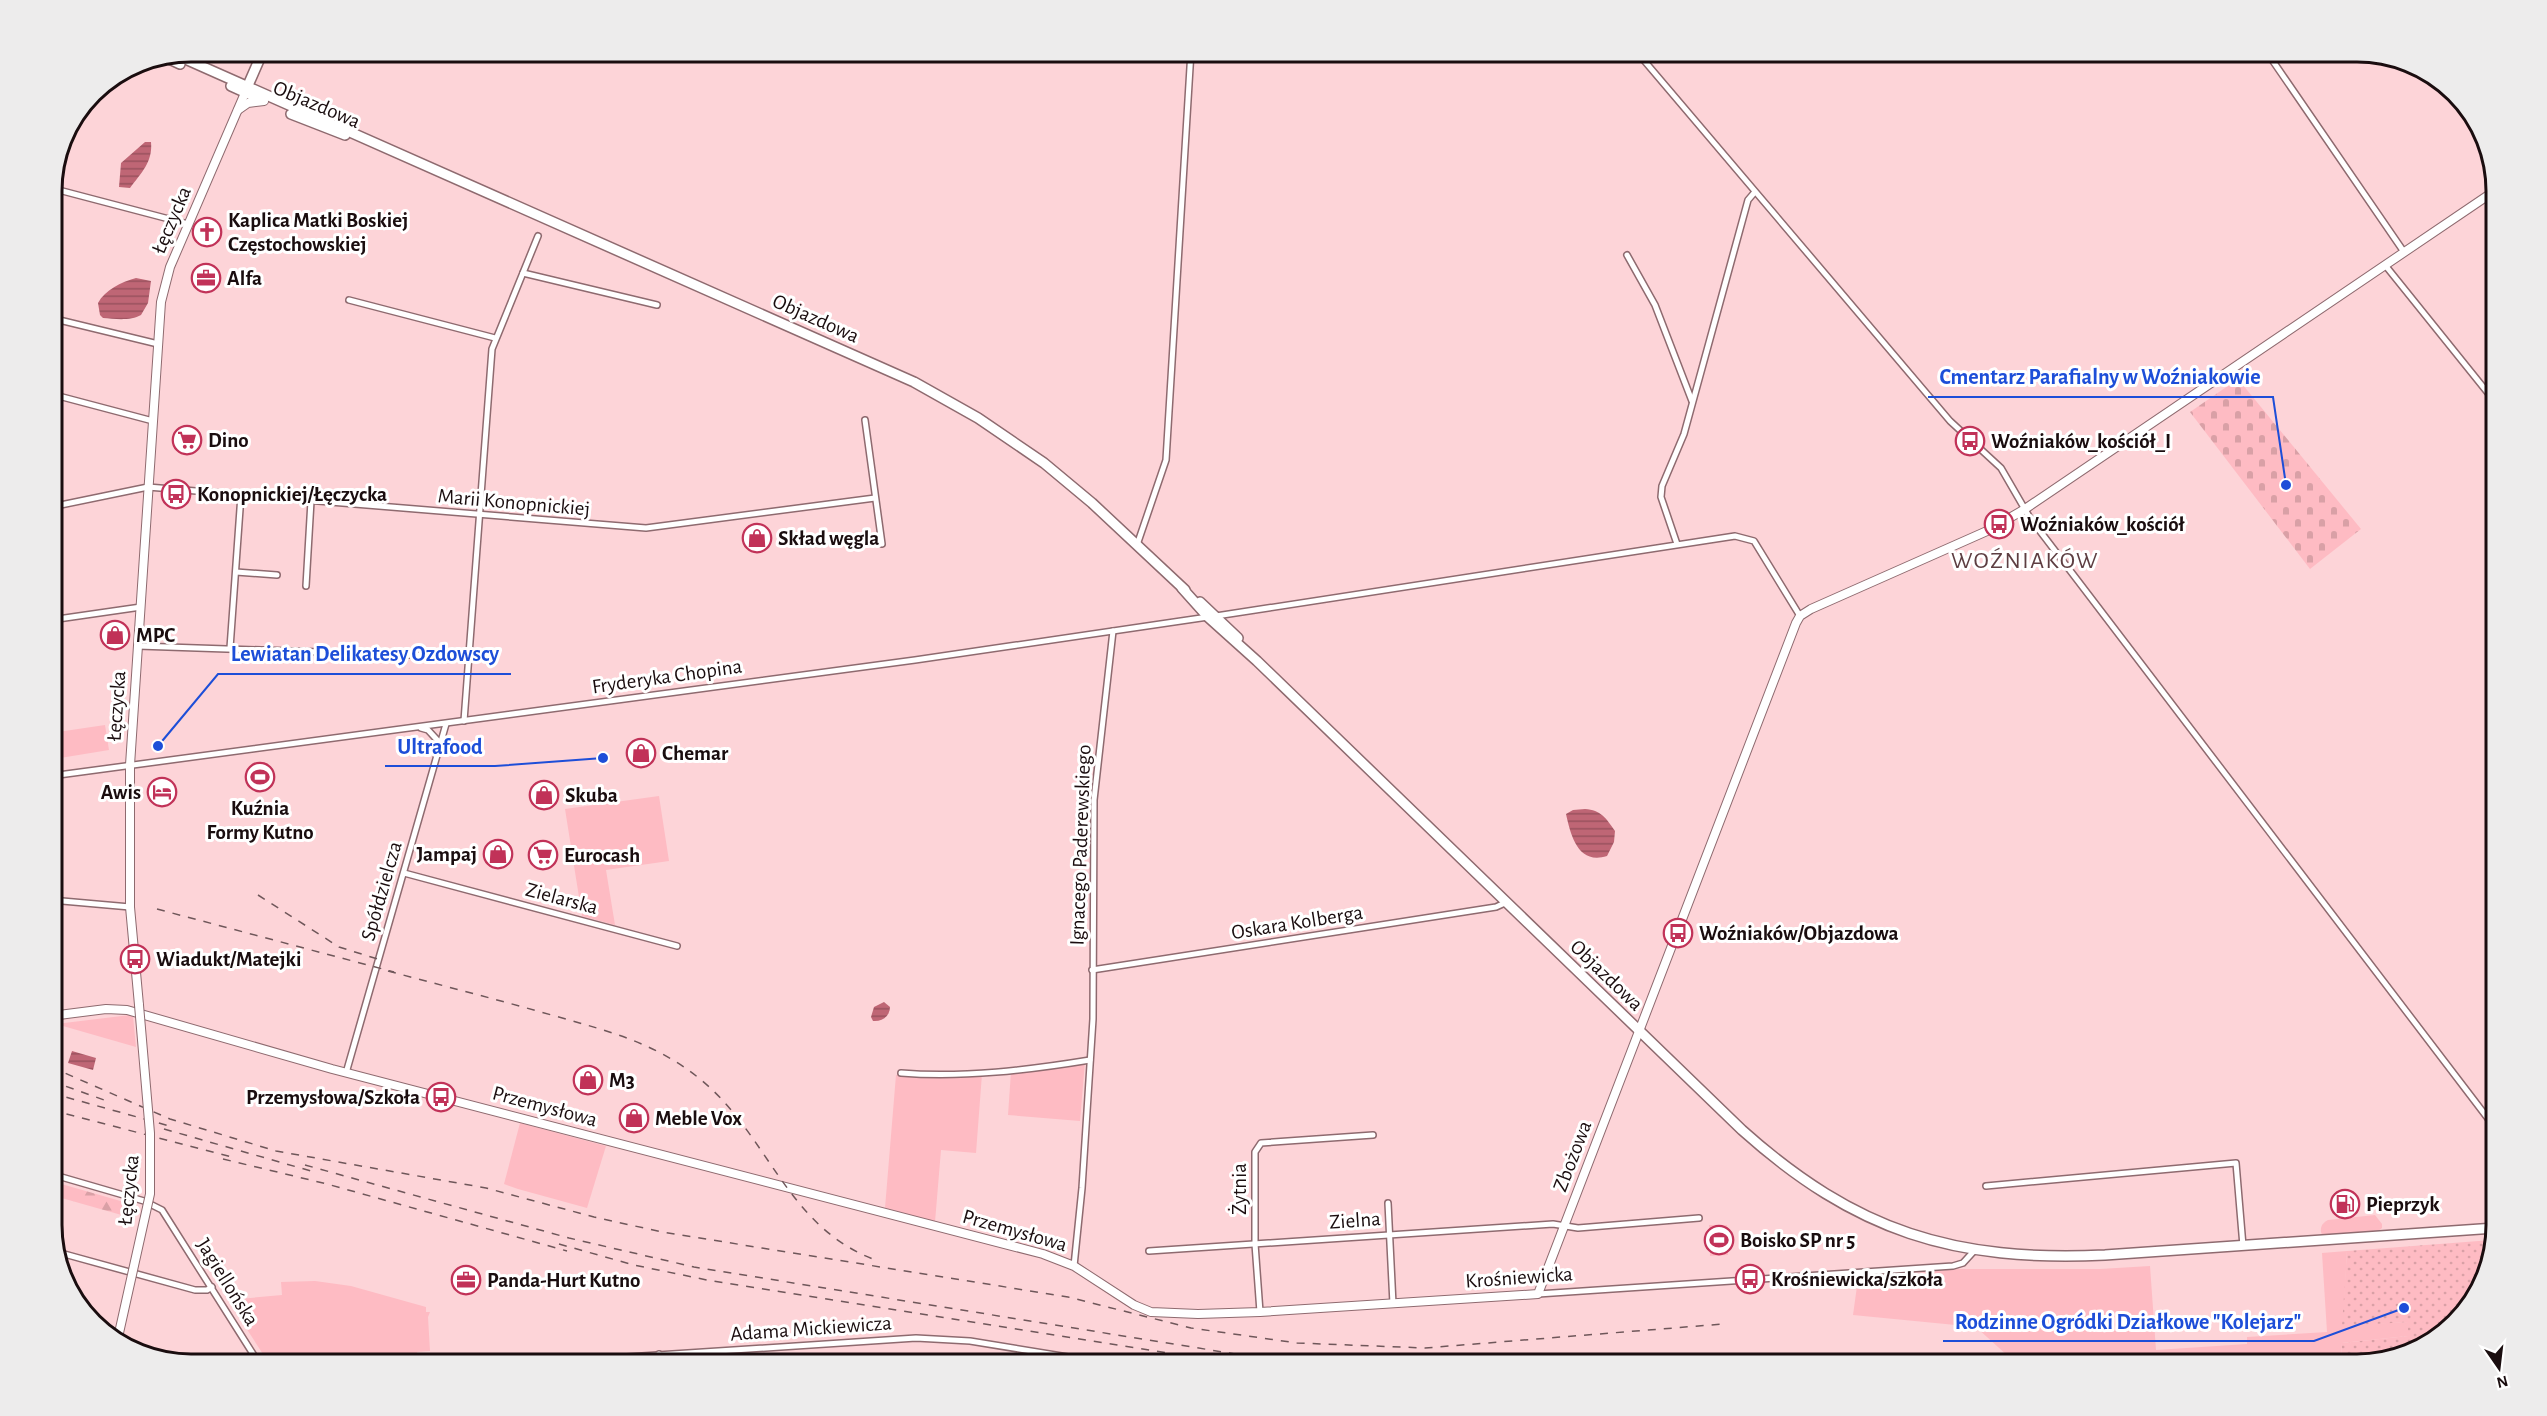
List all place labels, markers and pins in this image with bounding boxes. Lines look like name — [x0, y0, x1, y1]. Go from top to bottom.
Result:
place label: Kaplica Matki Boskiej Częstochowskiej — [228, 210, 408, 255]
church icon: Kaplica Matki Boskiej Częstochowskiej — [191, 216, 223, 248]
office icon: Alfa — [190, 262, 222, 294]
place label: Alfa — [227, 268, 262, 289]
callout: Cmentarz Parafialny w Woźniakowie — [1928, 357, 2273, 397]
supermarket icon: Dino — [171, 424, 203, 456]
bus stop icon: Woźniaków_kościół_I — [1954, 425, 1986, 457]
place label: Dino — [208, 430, 249, 451]
place label: Woźniaków_kościół_I — [1991, 431, 2171, 452]
bus stop icon: Konopnickiej/Łęczycka — [160, 478, 192, 510]
place label: Konopnickiej/Łęczycka — [197, 484, 387, 505]
bus stop icon: Woźniaków_kościół — [1983, 508, 2015, 540]
place label: Woźniaków_kościół — [2020, 514, 2186, 535]
shop icon: Skład węgla — [741, 522, 773, 554]
place label: Skład węgla — [778, 528, 879, 549]
shop icon: MPC — [99, 619, 131, 651]
place label: MPC — [136, 625, 175, 646]
callout: Lewiatan Delikatesy Ozdowscy — [218, 634, 511, 674]
callout: Ultrafood — [385, 726, 495, 766]
shop icon: Chemar — [625, 737, 657, 769]
place label: Chemar — [662, 743, 729, 764]
sports icon: Kuźnia Formy Kutno — [244, 761, 276, 793]
hotel icon: Awis — [146, 776, 178, 808]
shop icon: Skuba — [528, 779, 560, 811]
place label: Awis — [101, 782, 141, 803]
place label: Skuba — [565, 785, 618, 806]
place label: Kuźnia Formy Kutno — [206, 798, 314, 843]
shop icon: Jampaj — [482, 838, 514, 870]
supermarket icon: Eurocash — [527, 839, 559, 871]
place label: Jampaj — [416, 844, 477, 865]
place label: Eurocash — [564, 845, 640, 866]
bus stop icon: Woźniaków/Objazdowa — [1662, 917, 1694, 949]
place label: Woźniaków/Objazdowa — [1699, 923, 1899, 944]
bus stop icon: Wiadukt/Matejki — [119, 943, 151, 975]
place label: Wiadukt/Matejki — [156, 949, 301, 970]
shop icon: M3 — [572, 1064, 604, 1096]
place label: M3 — [609, 1070, 635, 1091]
bus stop icon: Przemysłowa/Szkoła — [425, 1081, 457, 1113]
place label: Przemysłowa/Szkoła — [246, 1087, 420, 1108]
shop icon: Meble Vox — [618, 1102, 650, 1134]
place label: Meble Vox — [655, 1108, 742, 1129]
fuel station icon: Pieprzyk — [2329, 1188, 2361, 1220]
place label: Pieprzyk — [2366, 1194, 2440, 1215]
sports icon: Boisko SP nr 5 — [1703, 1224, 1735, 1256]
place label: Boisko SP nr 5 — [1740, 1230, 1855, 1251]
bus stop icon: Krośniewicka/szkoła — [1734, 1263, 1766, 1295]
office icon: Panda-Hurt Kutno — [450, 1264, 482, 1296]
place label: Krośniewicka/szkoła — [1771, 1269, 1943, 1290]
place label: Panda-Hurt Kutno — [487, 1270, 641, 1291]
callout: Rodzinne Ogródki Działkowe "Kolejarz" — [1943, 1301, 2314, 1341]

